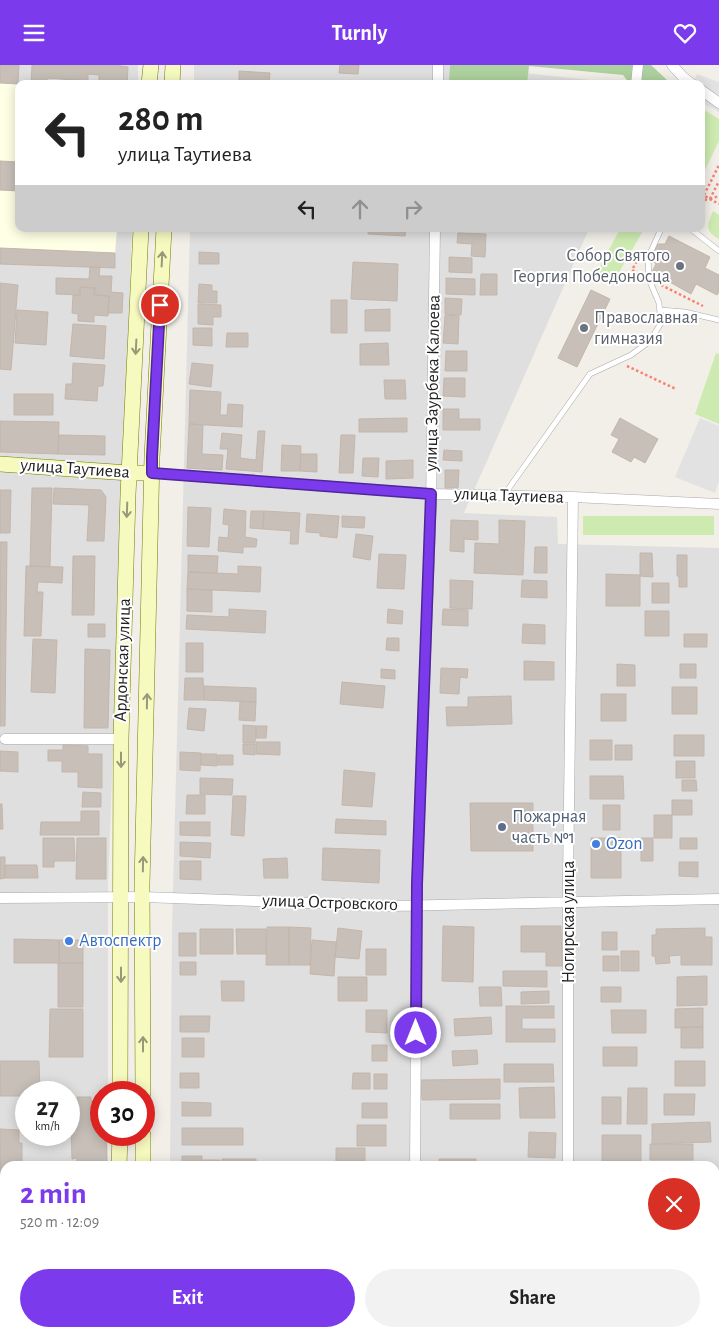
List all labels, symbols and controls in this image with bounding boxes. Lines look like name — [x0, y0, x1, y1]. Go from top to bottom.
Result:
icon: menu — [20, 19, 48, 47]
icon: heart — [671, 19, 699, 47]
text: Turnly — [332, 22, 387, 44]
icon: left — [35, 100, 100, 165]
text: 280 m — [118, 102, 204, 137]
text: улица Таутиева — [118, 143, 252, 165]
icon: left — [293, 195, 321, 223]
icon: ahead — [346, 195, 374, 223]
icon: right — [399, 195, 427, 223]
place label: Собор Святого Георгия Победоносца — [513, 246, 670, 286]
one-way arrow — [158, 251, 167, 267]
marker: Собор Святого Георгия Победоносца — [674, 260, 686, 272]
pin — [139, 284, 181, 326]
icon: arrive — [146, 291, 174, 319]
street label: улица Заурбека Калоева — [421, 294, 444, 473]
place label: Православная гимназия — [594, 309, 698, 348]
marker: Православная гимназия — [578, 322, 590, 334]
one-way arrow — [131, 339, 140, 355]
street label: улица Таутиева — [19, 456, 130, 482]
street label: улица Таутиева — [453, 485, 564, 507]
one-way arrow — [122, 501, 132, 517]
street label: Ардонская улица — [112, 598, 134, 722]
one-way arrow — [142, 694, 151, 710]
one-way arrow — [116, 751, 126, 767]
place label: Пожарная часть №1 — [512, 808, 587, 847]
marker: Пожарная часть №1 — [496, 821, 508, 833]
place label: Ozon — [606, 835, 643, 853]
marker: Ozon — [590, 838, 602, 850]
one-way arrow — [138, 856, 148, 872]
street label: Ногирская улица — [560, 860, 578, 984]
street label: улица Островского — [261, 892, 398, 914]
place label: Автоспектр — [79, 932, 161, 950]
marker: Автоспектр — [63, 935, 75, 947]
one-way arrow — [116, 966, 126, 982]
position arrow — [389, 1006, 441, 1058]
one-way arrow — [138, 1036, 148, 1052]
speed limit sign: 30 — [90, 1081, 155, 1146]
text: 27 — [36, 1095, 59, 1120]
text: km/h — [35, 1120, 60, 1132]
button: close — [648, 1178, 700, 1230]
text: 2 min — [20, 1179, 87, 1209]
text: 520 m · 12:09 — [20, 1214, 99, 1230]
button: Exit — [20, 1269, 355, 1327]
button: Share — [365, 1269, 700, 1327]

